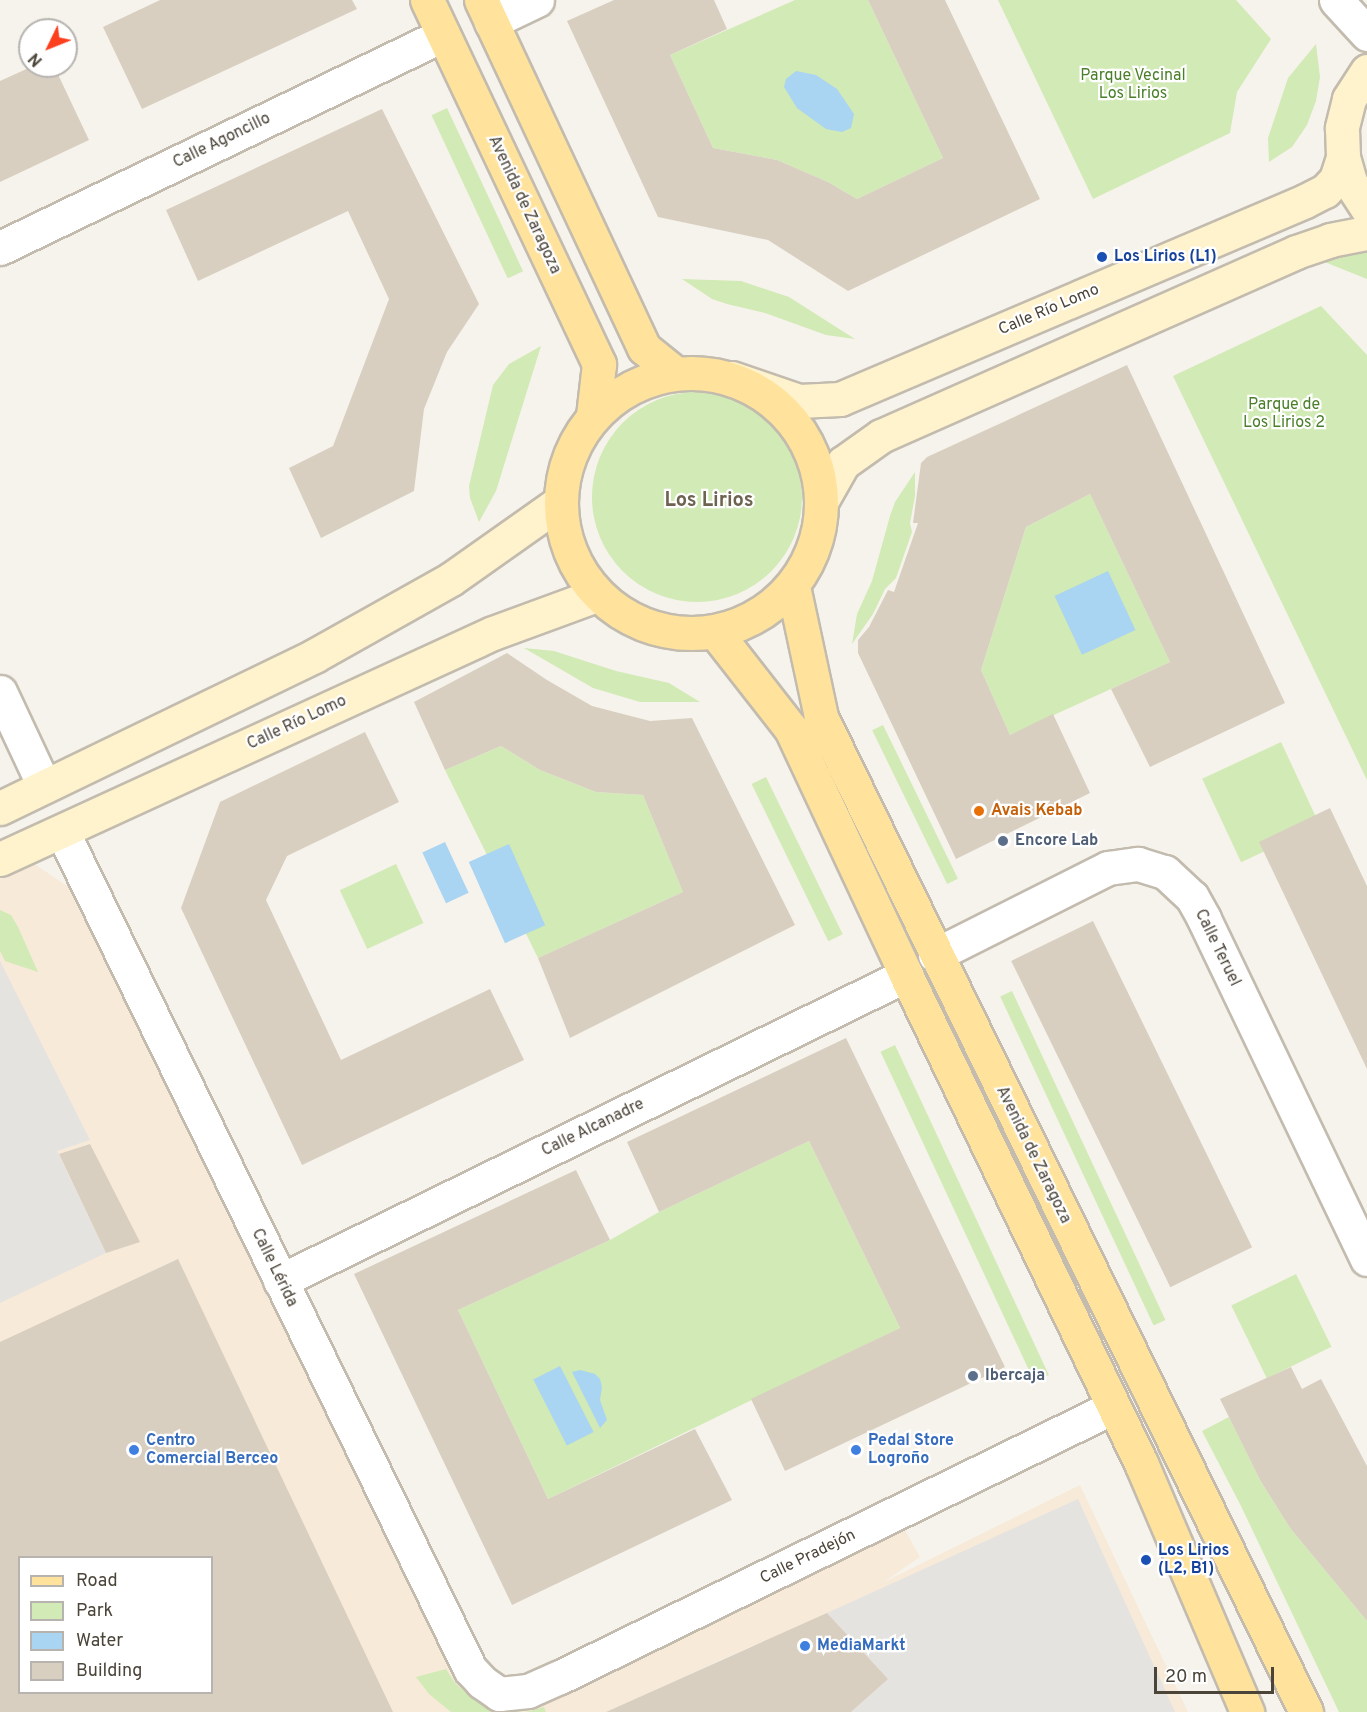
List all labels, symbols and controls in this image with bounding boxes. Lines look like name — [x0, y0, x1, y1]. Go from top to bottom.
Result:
north arrow — [18, 18, 78, 78]
text: N — [25, 48, 48, 70]
park label: Parque Vecinal Los Lirios — [1080, 66, 1186, 104]
street label: Calle Agoncillo — [170, 109, 274, 173]
street label: Avenida de Zaragoza — [484, 133, 564, 277]
place label: Los Lirios (L1) — [1114, 247, 1217, 267]
marker: Los Lirios (L1) — [1095, 250, 1109, 264]
street label: Calle Río Lomo — [996, 280, 1102, 340]
park label: Parque de Los Lirios 2 — [1243, 395, 1325, 433]
district label: Los Lirios — [664, 489, 754, 513]
street label: Calle Río Lomo — [244, 692, 350, 754]
place label: Avais Kebab — [991, 801, 1082, 821]
marker: Avais Kebab — [972, 804, 986, 818]
place label: Encore Lab — [1015, 831, 1098, 851]
marker: Encore Lab — [996, 834, 1010, 848]
street label: Calle Teruel — [1190, 906, 1244, 990]
street label: Avenida de Zaragoza — [991, 1083, 1075, 1227]
street label: Calle Alcanadre — [538, 1095, 648, 1161]
street label: Calle Lérida — [247, 1226, 301, 1310]
place label: Ibercaja — [985, 1366, 1045, 1386]
marker: Ibercaja — [966, 1369, 980, 1383]
place label: Centro Comercial Berceo — [146, 1431, 278, 1469]
place label: Pedal Store Logroño — [868, 1431, 954, 1469]
marker: Centro Comercial Berceo — [127, 1443, 141, 1457]
marker: Pedal Store Logroño — [849, 1443, 863, 1457]
street label: Calle Pradejón — [757, 1526, 859, 1588]
place label: Los Lirios (L2, B1) — [1158, 1541, 1229, 1579]
marker: Los Lirios (L2, B1) — [1139, 1553, 1153, 1567]
legend — [18, 1556, 213, 1694]
text: Road — [76, 1570, 118, 1593]
text: Park — [76, 1600, 113, 1623]
text: Water — [76, 1630, 123, 1653]
place label: MediaMarkt — [817, 1636, 906, 1656]
marker: MediaMarkt — [798, 1639, 812, 1653]
scale bar — [1157, 1655, 1277, 1693]
text: Building — [76, 1660, 142, 1683]
text: 20 m — [1165, 1666, 1207, 1689]

